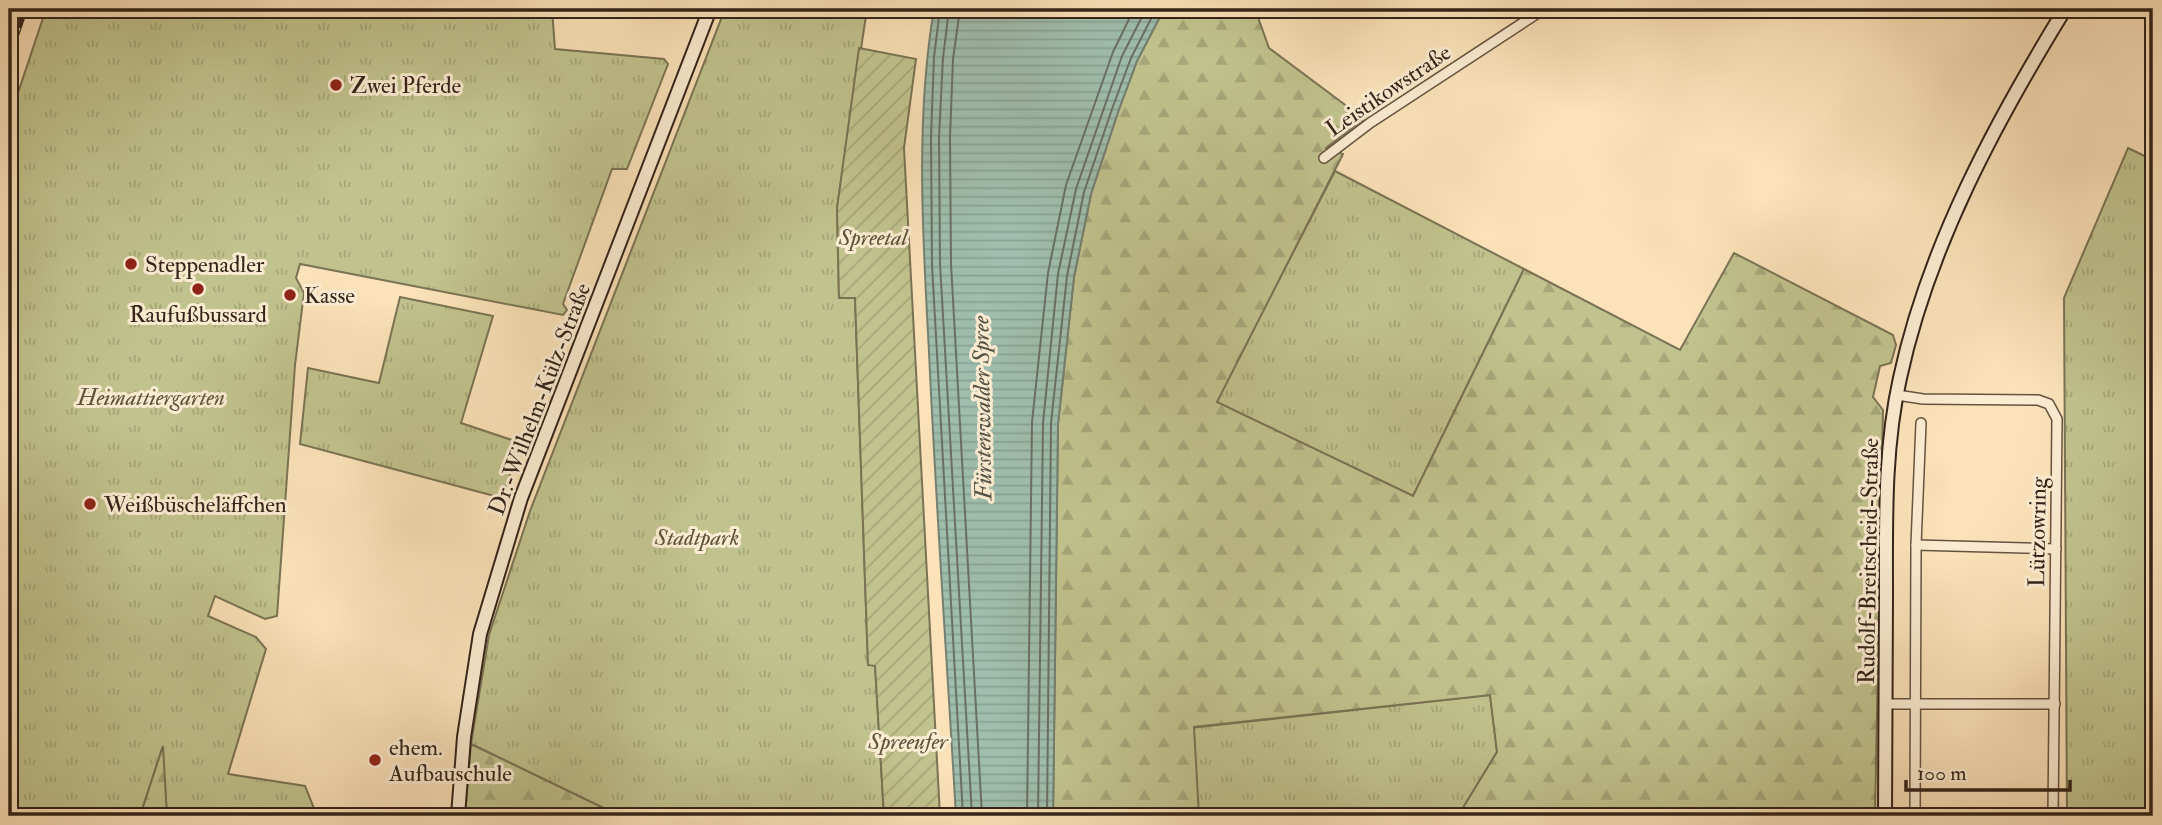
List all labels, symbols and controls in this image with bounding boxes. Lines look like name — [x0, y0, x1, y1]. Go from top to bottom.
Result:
street label: Leistikowstraße — [1320, 38, 1457, 143]
place label: Zwei Pferde — [350, 71, 462, 100]
marker: Zwei Pferde — [328, 77, 344, 93]
park label: Spreetal — [838, 223, 909, 252]
place label: Steppenadler — [145, 250, 265, 280]
marker: Steppenadler — [123, 256, 139, 272]
street label: Dr.-Wilhelm-Külz-Straße — [482, 279, 597, 519]
marker: Raufußbussard — [190, 281, 206, 297]
place label: Kasse — [304, 281, 355, 310]
marker: Kasse — [282, 287, 298, 303]
place label: Raufußbussard — [129, 300, 267, 329]
water label: Fürstenwalder Spree — [965, 315, 1000, 501]
park label: Heimattiergarten — [76, 383, 225, 412]
street label: Rudolf-Breitscheid-Straße — [1852, 437, 1885, 684]
street label: Lützowring — [2022, 476, 2053, 587]
place label: Weißbüscheläffchen — [103, 490, 287, 519]
marker: Weißbüscheläffchen — [82, 496, 98, 512]
park label: Stadtpark — [654, 523, 739, 552]
park label: Spreeufer — [867, 727, 949, 756]
place label: ehem. Aufbauschule — [388, 733, 512, 788]
scale bar — [1906, 748, 2071, 792]
marker: ehem. Aufbauschule — [367, 752, 383, 768]
text: 100 m — [1917, 760, 1967, 787]

